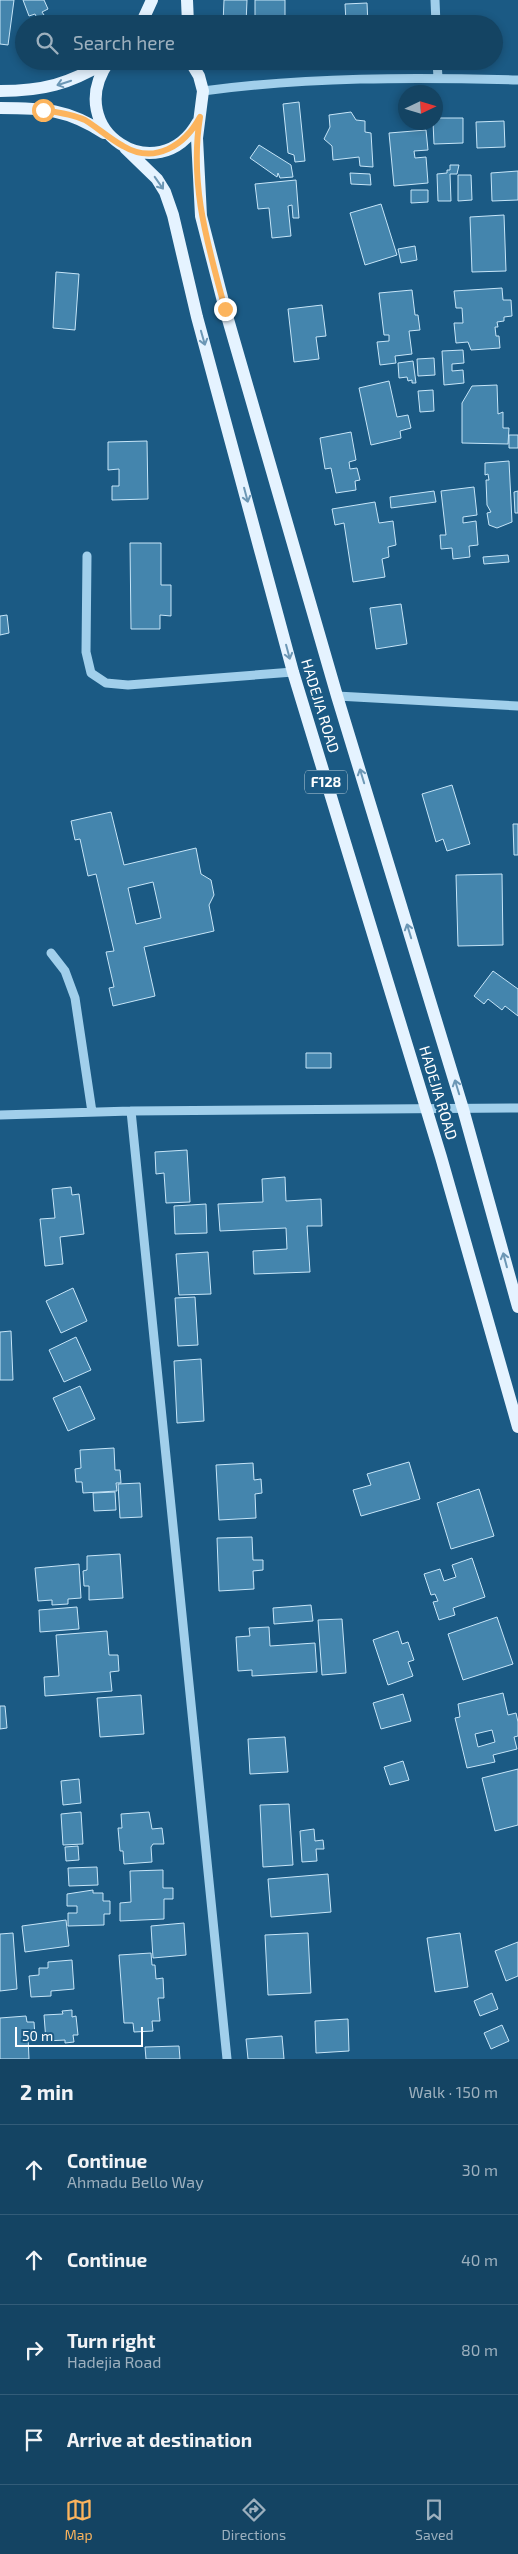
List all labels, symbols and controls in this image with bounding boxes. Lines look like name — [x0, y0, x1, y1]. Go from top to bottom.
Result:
search box — [15, 15, 503, 70]
icon: search — [33, 29, 61, 57]
text: Search here — [73, 31, 175, 54]
one-way arrow — [57, 79, 73, 88]
north arrow — [398, 85, 443, 130]
route start — [32, 99, 55, 122]
one-way arrow — [153, 175, 164, 189]
route end — [214, 298, 237, 321]
one-way arrow — [199, 330, 209, 346]
one-way arrow — [242, 486, 251, 502]
one-way arrow — [283, 643, 293, 659]
street label: HADEJIA ROAD — [298, 656, 344, 755]
one-way arrow — [356, 768, 366, 784]
road number: F128 — [305, 770, 347, 794]
one-way arrow — [404, 924, 414, 940]
street label: HADEJIA ROAD — [416, 1043, 462, 1142]
one-way arrow — [451, 1079, 461, 1095]
one-way arrow — [500, 1253, 509, 1269]
scale bar — [15, 2024, 142, 2047]
text: 50 m — [22, 2027, 53, 2044]
text: 2 min — [20, 2079, 74, 2104]
text: Walk · 150 m — [408, 2082, 498, 2101]
text: Continue — [67, 2149, 147, 2172]
icon: ahead — [20, 2156, 48, 2184]
text: 30 m — [462, 2160, 498, 2179]
text: Ahmadu Bello Way — [67, 2172, 204, 2191]
icon: ahead — [20, 2246, 48, 2274]
text: Continue — [67, 2248, 147, 2271]
text: 40 m — [461, 2250, 498, 2269]
text: Turn right — [67, 2329, 155, 2352]
icon: right — [20, 2336, 48, 2364]
text: 80 m — [461, 2340, 498, 2359]
text: Hadejia Road — [67, 2352, 161, 2371]
icon: arrive — [20, 2426, 48, 2454]
text: Arrive at destination — [67, 2428, 252, 2451]
tab: Map — [64, 2496, 93, 2543]
tab: Directions — [222, 2496, 286, 2543]
tab: Saved — [415, 2496, 454, 2543]

